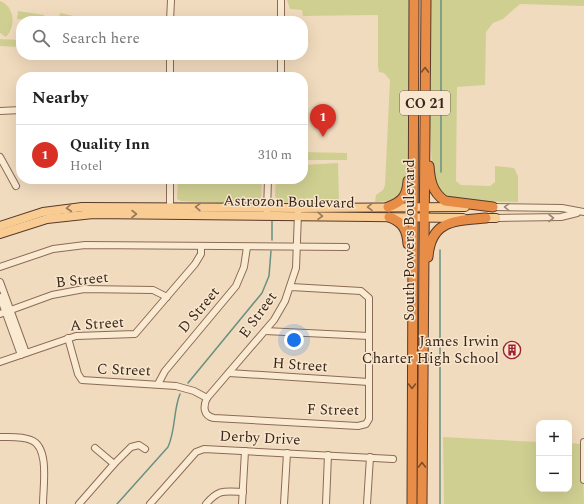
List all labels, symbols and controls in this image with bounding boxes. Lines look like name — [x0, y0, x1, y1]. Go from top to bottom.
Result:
search box — [16, 16, 308, 60]
icon: search — [30, 27, 52, 49]
text: Search here — [62, 27, 140, 50]
one-way arrow — [421, 67, 429, 73]
text: Nearby — [32, 85, 88, 111]
road number: CO 21 — [400, 91, 450, 115]
pin: 1 — [310, 104, 336, 137]
text: Quality Inn — [70, 133, 150, 156]
text: 1 — [41, 145, 49, 165]
text: 310 m — [258, 145, 292, 165]
text: Hotel — [70, 156, 102, 176]
street label: South Powers Boulevard — [398, 159, 421, 321]
street label: Astrozon Boulevard — [223, 189, 355, 215]
one-way arrow — [65, 203, 72, 212]
one-way arrow — [195, 203, 201, 211]
one-way arrow — [367, 203, 373, 211]
one-way arrow — [504, 203, 510, 211]
one-way arrow — [131, 210, 137, 218]
one-way arrow — [317, 212, 323, 220]
one-way arrow — [548, 213, 554, 222]
street label: B Street — [54, 266, 110, 294]
street label: D Street — [173, 282, 225, 338]
street label: E Street — [233, 287, 283, 343]
street label: A Street — [69, 311, 125, 337]
your location — [284, 330, 304, 350]
place label: James Irwin Charter High School — [362, 330, 499, 370]
building icon: James Irwin Charter High School — [502, 340, 522, 360]
street label: H Street — [272, 352, 328, 378]
street label: C Street — [97, 358, 151, 382]
one-way arrow — [408, 383, 416, 389]
street label: F Street — [307, 398, 359, 422]
map controls — [536, 420, 572, 492]
button: + — [536, 420, 572, 456]
street label: Derby Drive — [219, 424, 301, 452]
button: − — [536, 456, 572, 492]
one-way arrow — [418, 462, 426, 468]

